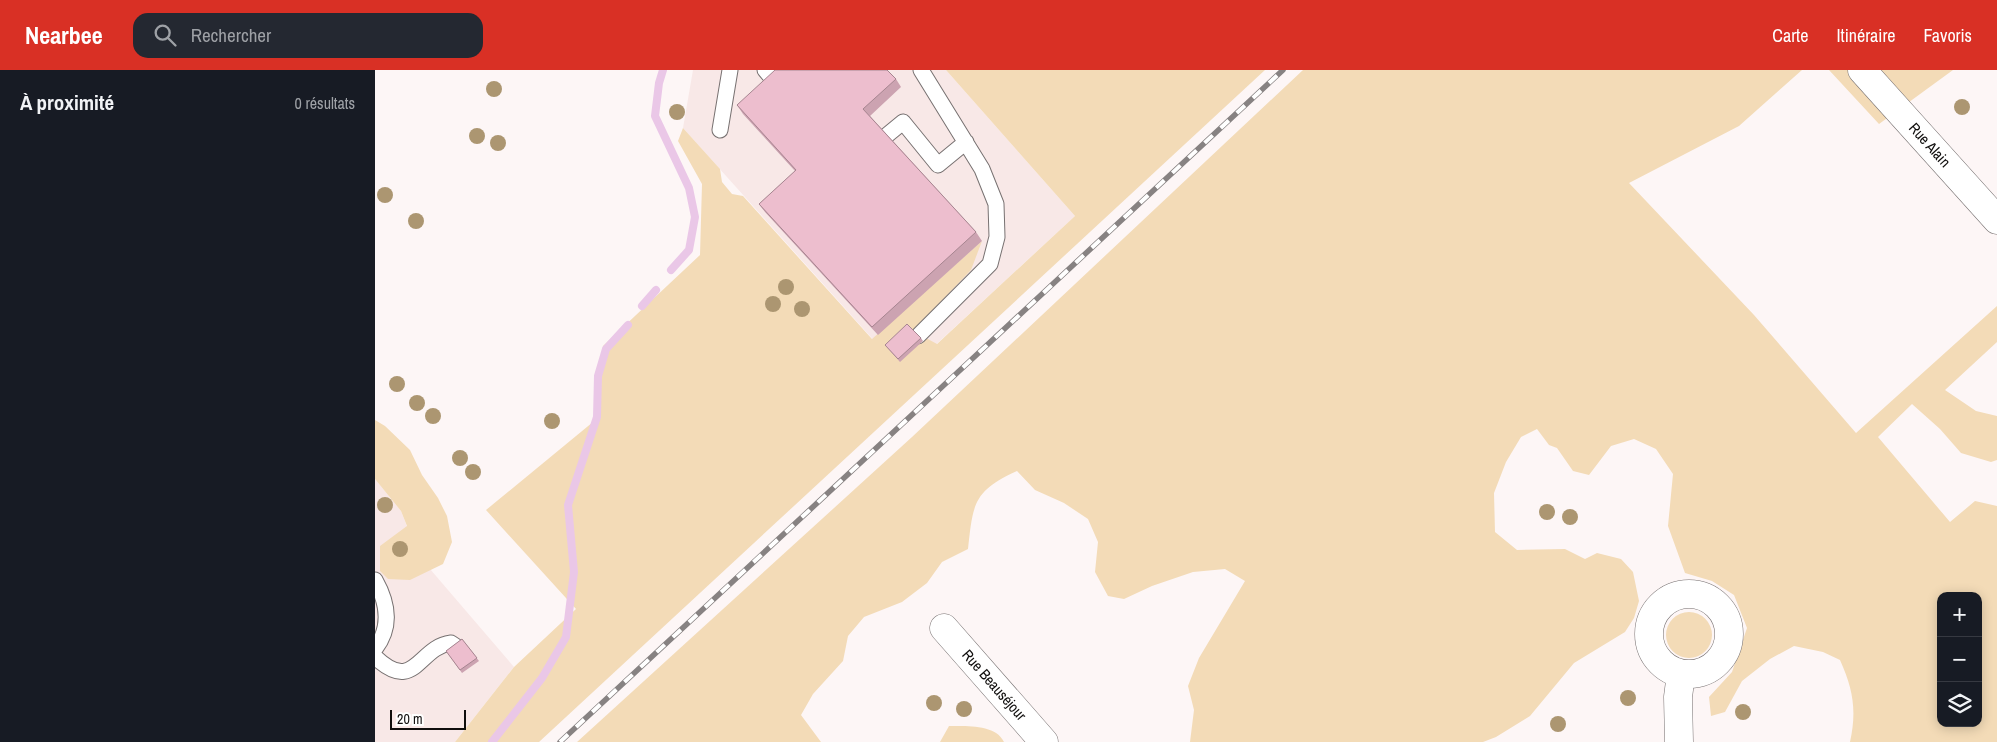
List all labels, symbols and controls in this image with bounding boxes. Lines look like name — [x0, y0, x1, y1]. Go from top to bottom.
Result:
search box — [133, 13, 483, 58]
text: Nearbee — [25, 19, 103, 51]
icon: search — [151, 21, 179, 49]
text: Rechercher — [191, 22, 271, 48]
text: Carte — [1772, 23, 1808, 48]
text: Itinéraire — [1836, 23, 1896, 48]
text: Favoris — [1924, 23, 1972, 48]
text: À proximité — [20, 88, 114, 117]
text: 0 résultats — [294, 92, 355, 114]
street label: Rue Alain — [1904, 118, 1956, 172]
map controls — [1937, 592, 1982, 727]
button: + — [1937, 592, 1982, 637]
button: − — [1937, 637, 1982, 682]
street label: Rue Beauséjour — [957, 645, 1031, 725]
button: layers — [1937, 682, 1982, 727]
scale bar — [390, 707, 466, 730]
text: 20 m — [397, 710, 423, 728]

